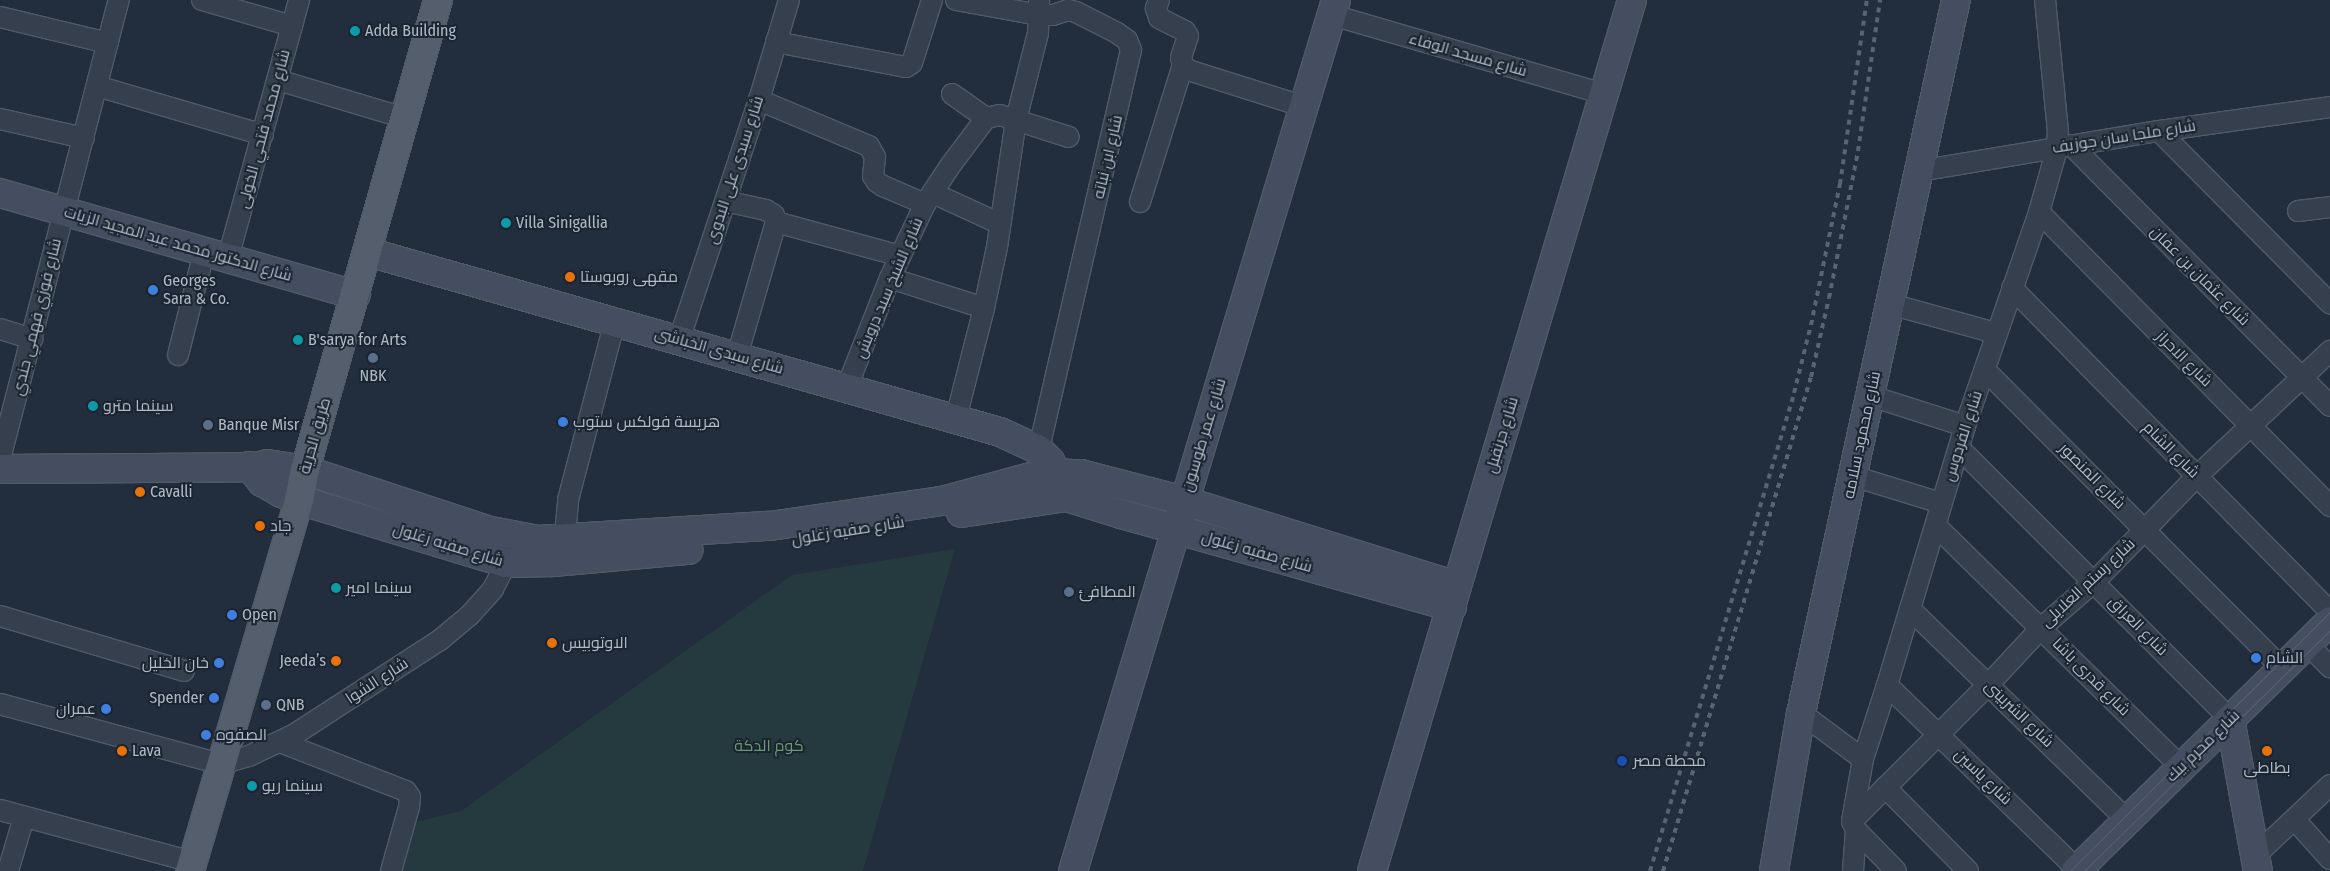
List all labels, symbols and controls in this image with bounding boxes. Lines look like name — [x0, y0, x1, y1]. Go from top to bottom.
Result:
place label: Adda Building — [365, 21, 456, 41]
marker: Adda Building — [349, 25, 361, 37]
street label: شارع مسجد الوفاء — [1407, 29, 1529, 81]
street label: شارع محمد فتحي الخولى — [234, 47, 294, 211]
street label: شارع سيدى على البدوى — [702, 94, 768, 246]
street label: شارع ابن نباته — [1089, 113, 1127, 201]
street label: شارع ملجا سان جوزيف — [2051, 116, 2197, 158]
street label: شارع الدكتور محمد عبد المجيد الزيات — [62, 202, 294, 286]
place label: Villa Sinigallia — [516, 213, 608, 233]
street label: شارع الشيخ سيد درويش — [851, 215, 927, 361]
marker: Villa Sinigallia — [500, 217, 512, 229]
street label: شارع عثمان بن عفان — [2146, 222, 2254, 330]
street label: شارع فوزي فهمي جندي — [8, 236, 66, 398]
place label: مقهى روبوستا — [580, 267, 678, 287]
place label: Georges Sara & Co. — [163, 271, 229, 309]
marker: مقهى روبوستا — [564, 271, 576, 283]
marker: Georges Sara & Co. — [147, 284, 159, 296]
street label: شارع سيدى الخباشى — [652, 323, 786, 379]
street label: شارع الاحراز — [2152, 327, 2216, 391]
place label: B'sarya for Arts — [308, 330, 407, 350]
marker: B'sarya for Arts — [292, 334, 304, 346]
marker: NBK — [367, 352, 379, 364]
place label: NBK — [360, 366, 386, 386]
street label: شارع محمود سلامه — [1839, 370, 1885, 500]
street label: شارع عمر طوسون — [1178, 376, 1230, 494]
street label: شارع الفردوس — [1939, 388, 1987, 484]
street label: شارع جرنفيل — [1481, 395, 1523, 475]
place label: سينما مترو — [103, 396, 173, 416]
street label: طريق الحرية — [295, 396, 335, 476]
marker: سينما مترو — [87, 400, 99, 412]
place label: هريسة فولكس ستوب — [573, 412, 720, 432]
place label: Banque Misr — [218, 415, 299, 435]
marker: هريسة فولكس ستوب — [557, 416, 569, 428]
street label: شارع الشام — [2139, 418, 2203, 482]
marker: Banque Misr — [202, 419, 214, 431]
street label: شارع المنصور — [2055, 439, 2129, 513]
place label: Cavalli — [150, 482, 193, 502]
marker: Cavalli — [134, 486, 146, 498]
street label: شارع صفيه زغلول — [790, 513, 906, 549]
place label: جاد — [270, 516, 291, 536]
street label: شارع صفيه زغلول — [391, 519, 505, 571]
marker: جاد — [254, 520, 266, 532]
street label: شارع صفيه زغلول — [1199, 527, 1315, 577]
street label: شارع رستم العلايلى — [2037, 534, 2139, 632]
place label: سينما امير — [346, 578, 412, 598]
marker: سينما امير — [330, 582, 342, 594]
place label: المطافئ — [1079, 582, 1136, 602]
marker: المطافئ — [1063, 586, 1075, 598]
street label: شارع العراق — [2104, 592, 2172, 660]
place label: Open — [242, 605, 277, 625]
marker: Open — [226, 609, 238, 621]
place label: الاوتوبيس — [562, 633, 628, 653]
street label: شارع قدرى باشا — [2048, 634, 2134, 720]
marker: الاوتوبيس — [546, 637, 558, 649]
place label: الشام — [2266, 648, 2303, 668]
place label: Jeeda’s — [279, 651, 326, 671]
marker: الشام — [2250, 652, 2262, 664]
place label: خان الخليل — [142, 653, 209, 673]
street label: شارع الشوا — [342, 654, 412, 708]
marker: Jeeda’s — [330, 655, 342, 667]
marker: خان الخليل — [213, 657, 225, 669]
street label: شارع الشربينى — [1981, 676, 2057, 752]
place label: Spender — [149, 688, 204, 708]
marker: Spender — [208, 692, 220, 704]
place label: QNB — [276, 695, 305, 715]
place label: عمران — [56, 699, 96, 719]
marker: QNB — [260, 699, 272, 711]
marker: عمران — [100, 703, 112, 715]
street label: شارع محرم بيك — [2162, 706, 2244, 786]
place label: الصفوه — [216, 725, 267, 745]
marker: الصفوه — [200, 729, 212, 741]
park label: كوم الدكة — [734, 736, 804, 756]
place label: Lava — [132, 741, 161, 761]
marker: Lava — [116, 745, 128, 757]
street label: شارع ياسين — [1950, 745, 2016, 809]
marker: بطاطى — [2261, 745, 2273, 757]
place label: محطة مصر — [1633, 751, 1706, 771]
marker: محطة مصر — [1615, 754, 1629, 768]
place label: بطاطى — [2243, 758, 2291, 778]
place label: سينما ريو — [262, 776, 323, 796]
marker: سينما ريو — [246, 780, 258, 792]

